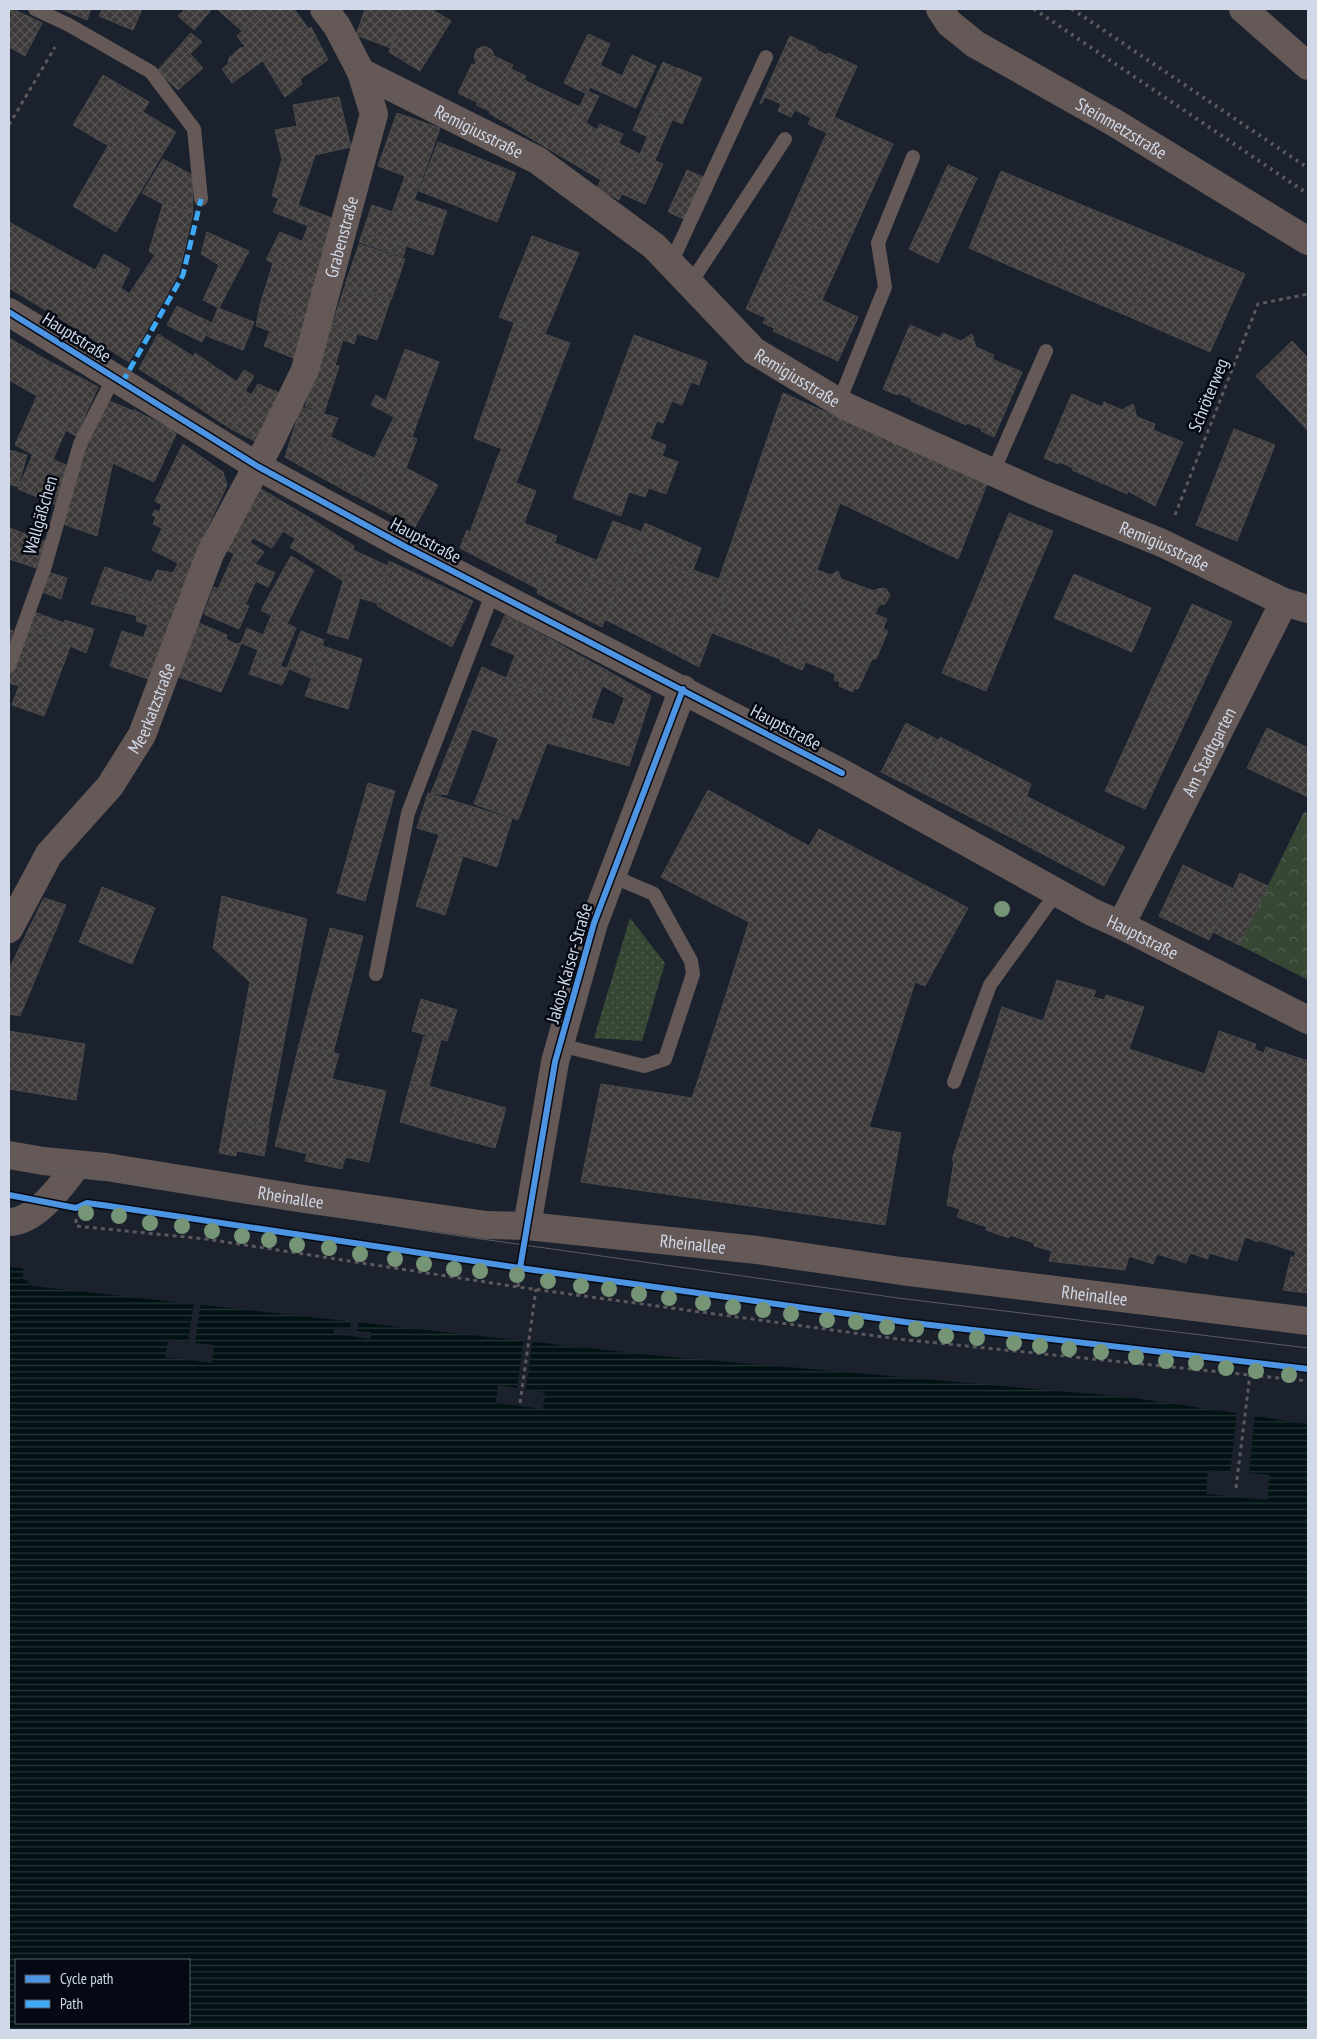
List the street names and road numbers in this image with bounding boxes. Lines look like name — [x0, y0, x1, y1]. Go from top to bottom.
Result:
street label: Steinmetzstraße — [1072, 92, 1171, 164]
street label: Remigiusstraße — [431, 99, 527, 163]
street label: Grabenstraße — [319, 193, 363, 280]
street label: Hauptstraße — [38, 307, 116, 367]
street label: Remigiusstraße — [751, 343, 845, 412]
street label: Schröterweg — [1183, 355, 1233, 435]
street label: Wallgäßchen — [18, 473, 62, 557]
street label: Hauptstraße — [387, 512, 465, 568]
street label: Remigiusstraße — [1116, 515, 1213, 576]
street label: Meerkatzstraße — [122, 659, 180, 758]
street label: Hauptstraße — [747, 699, 825, 755]
street label: Am Stadtgarten — [1176, 703, 1241, 800]
street label: Jakob-Kaiser-Straße — [541, 900, 597, 1026]
street label: Hauptstraße — [1104, 909, 1182, 964]
street label: Rheinallee — [256, 1180, 325, 1213]
street label: Rheinallee — [659, 1228, 727, 1258]
street label: Rheinallee — [1060, 1279, 1129, 1310]

